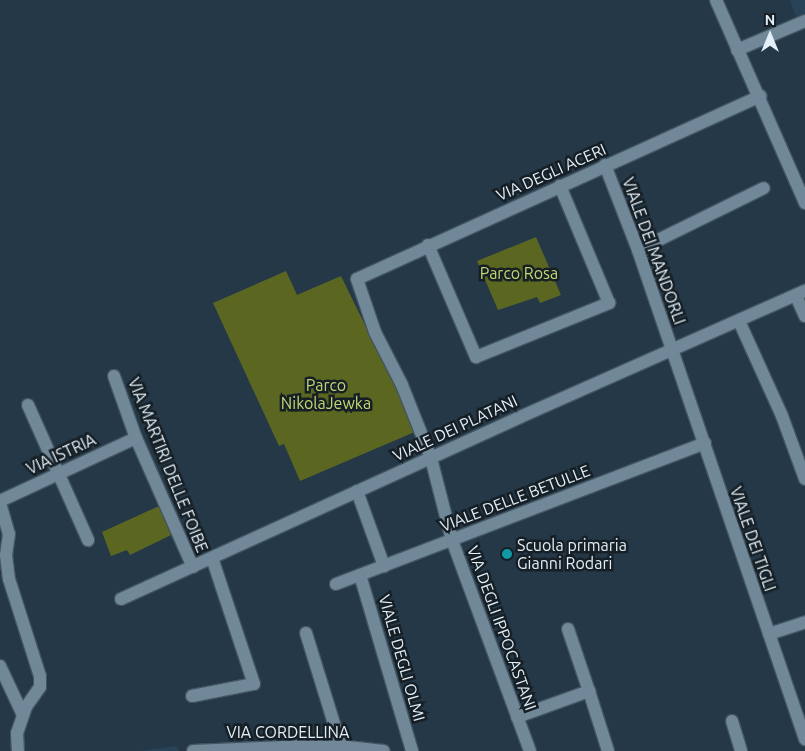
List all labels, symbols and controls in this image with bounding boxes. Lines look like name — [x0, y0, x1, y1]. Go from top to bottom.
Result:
north arrow — [745, 10, 795, 60]
text: N — [765, 12, 775, 28]
street label: VIA DEGLI ACERI — [493, 139, 609, 205]
street label: VIALE DEI MANDORLI — [618, 175, 690, 327]
park label: Parco Rosa — [480, 263, 558, 283]
street label: VIA MARTIRI DELLE FOIBE — [124, 375, 212, 555]
park label: Parco NikolaJewka — [281, 375, 371, 413]
street label: VIALE DEI PLATANI — [390, 391, 520, 465]
street label: VIA ISTRIA — [23, 430, 99, 478]
street label: VIALE DELLE BETULLE — [437, 461, 593, 535]
street label: VIALE DEI TIGLI — [726, 484, 780, 594]
place label: Scuola primaria Gianni Rodari — [517, 535, 627, 573]
street label: VIA DEGLI IPPOCASTANI — [463, 543, 541, 713]
marker: Scuola primaria Gianni Rodari — [501, 548, 513, 560]
street label: VIALE DEGLI OLMI — [375, 593, 429, 723]
street label: VIA CORDELLINA — [227, 722, 349, 742]

